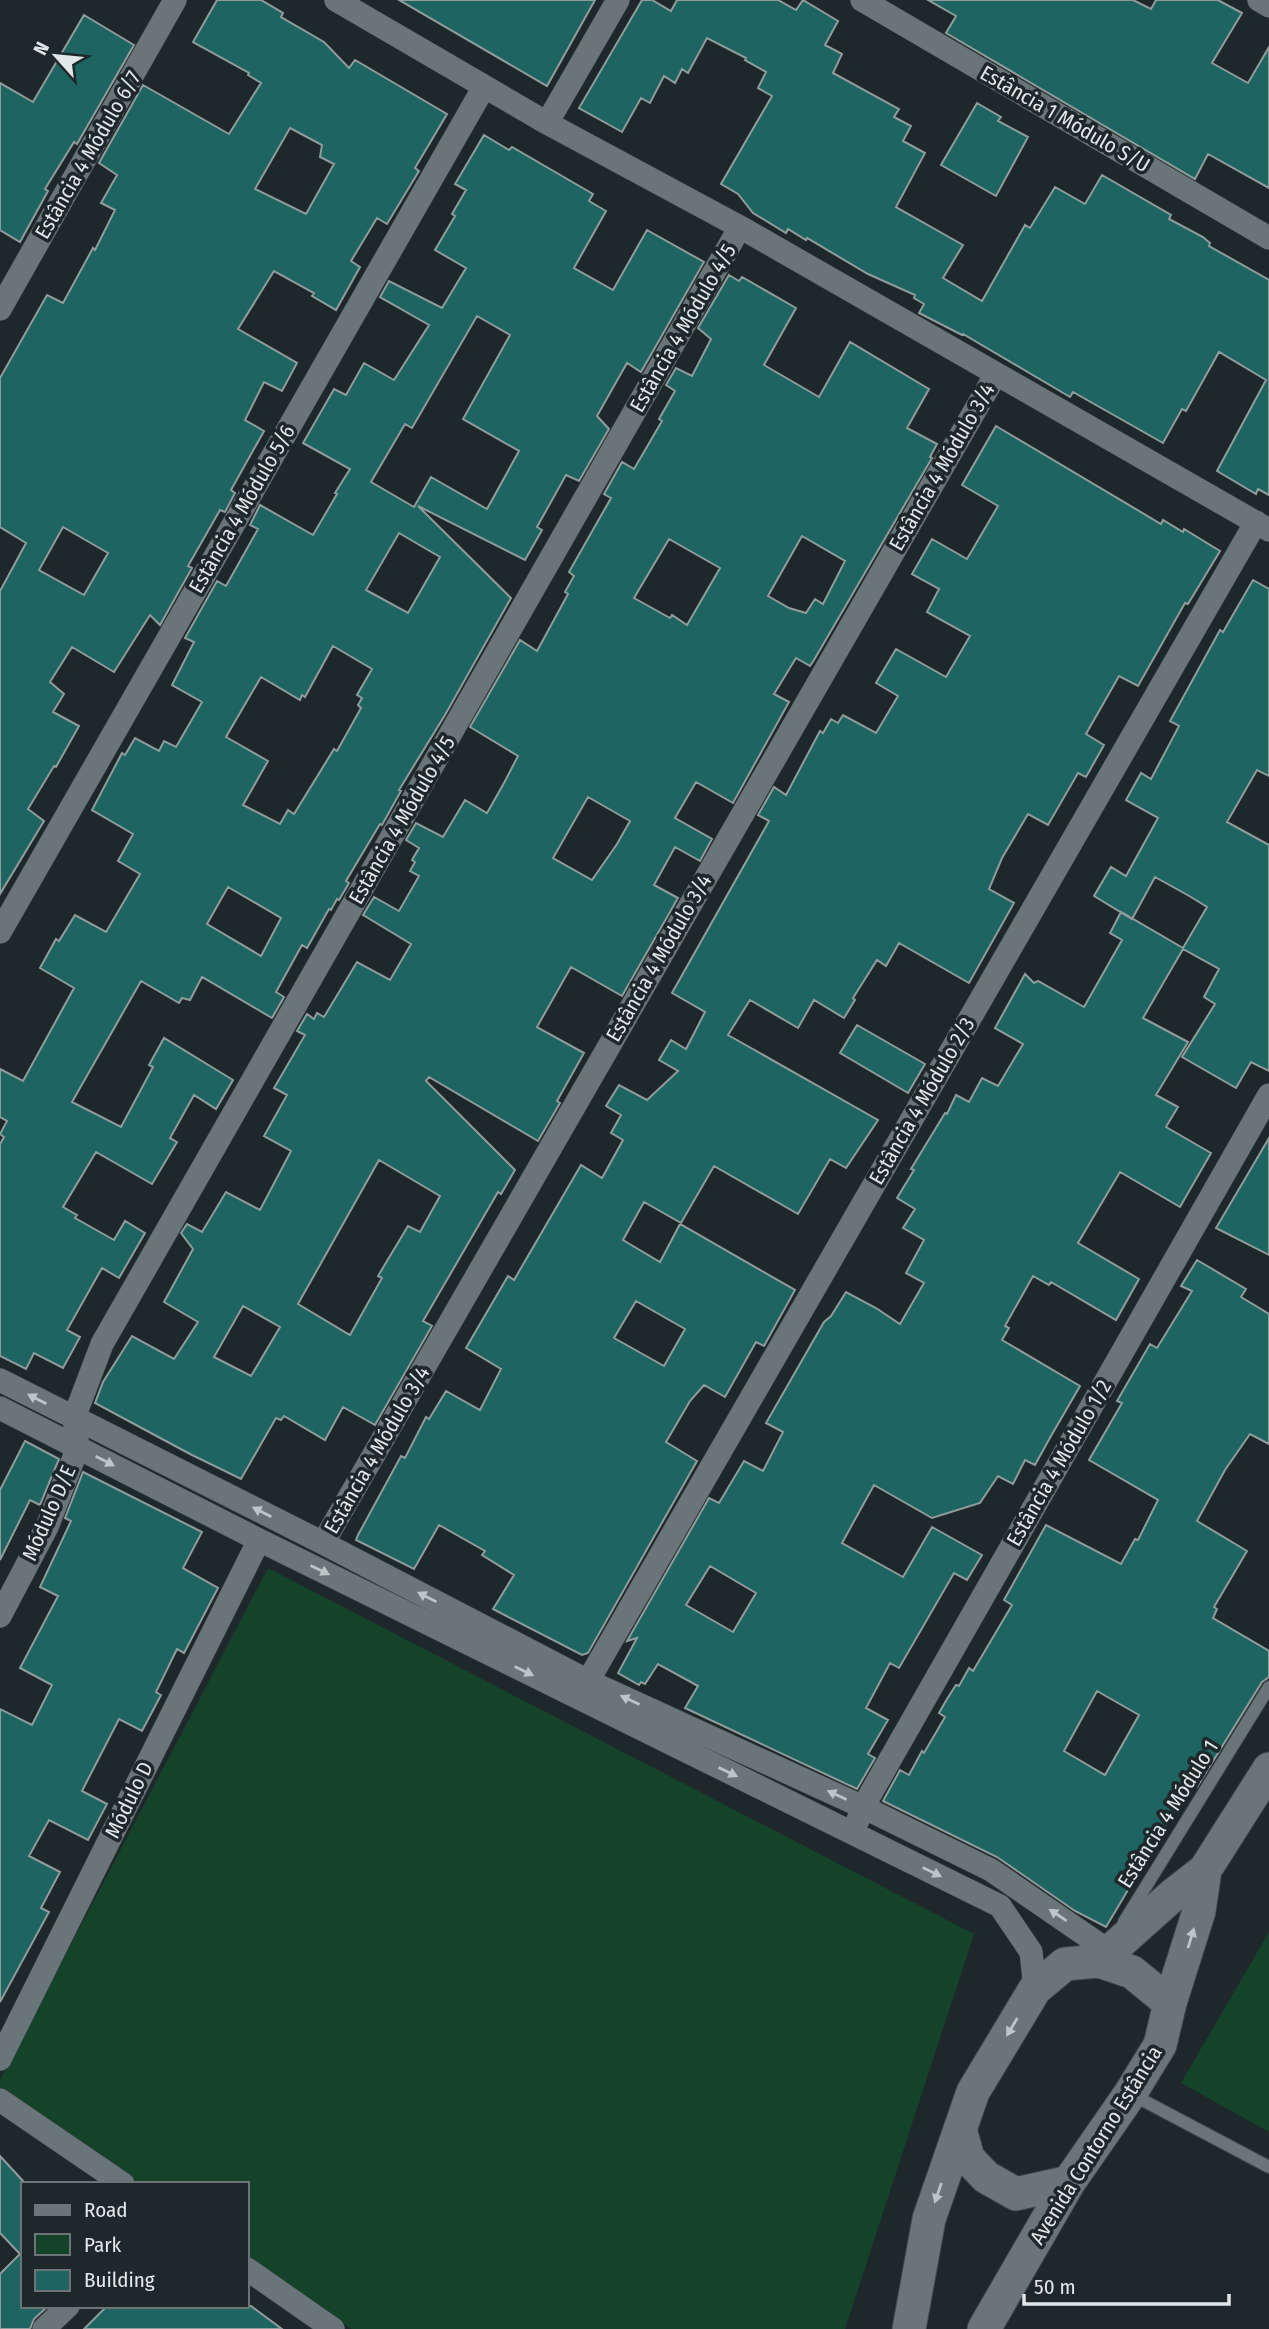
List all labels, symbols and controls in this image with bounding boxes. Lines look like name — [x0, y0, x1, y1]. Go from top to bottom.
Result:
north arrow — [21, 21, 91, 91]
text: N — [28, 38, 54, 59]
street label: Estância 1 Módulo S/U — [976, 60, 1154, 178]
street label: Estância 4 Módulo 6/7 — [29, 67, 147, 243]
street label: Estância 4 Módulo 4/5 — [624, 239, 742, 417]
street label: Estância 4 Módulo 3/4 — [883, 379, 1001, 555]
street label: Estância 4 Módulo 5/6 — [183, 420, 301, 598]
street label: Estância 4 Módulo 4/5 — [343, 731, 461, 909]
street label: Estância 4 Módulo 3/4 — [600, 870, 718, 1046]
street label: Estância 4 Módulo 2/3 — [863, 1013, 981, 1189]
street label: Estância 4 Módulo 3/4 — [318, 1362, 436, 1538]
street label: Estância 4 Módulo 1/2 — [1001, 1375, 1117, 1551]
one-way arrow — [27, 1393, 47, 1404]
one-way arrow — [95, 1455, 115, 1466]
street label: Módulo D/E — [16, 1461, 82, 1565]
one-way arrow — [252, 1507, 272, 1518]
one-way arrow — [310, 1565, 330, 1576]
one-way arrow — [417, 1592, 437, 1603]
one-way arrow — [514, 1665, 534, 1677]
one-way arrow — [620, 1694, 640, 1706]
street label: Estância 4 Módulo 1 — [1112, 1735, 1224, 1893]
street label: Módulo D — [99, 1758, 159, 1842]
one-way arrow — [718, 1766, 738, 1777]
one-way arrow — [827, 1789, 847, 1801]
one-way arrow — [922, 1867, 942, 1878]
one-way arrow — [1048, 1909, 1068, 1922]
one-way arrow — [1186, 1927, 1196, 1948]
one-way arrow — [1006, 2017, 1019, 2036]
street label: Avenida Contorno Estância — [1024, 2041, 1168, 2249]
legend — [21, 2182, 248, 2308]
one-way arrow — [932, 2183, 943, 2204]
text: Road — [84, 2197, 128, 2223]
text: Park — [84, 2232, 122, 2258]
scale bar — [1024, 2262, 1229, 2306]
text: Building — [84, 2267, 155, 2293]
text: 50 m — [1034, 2274, 1076, 2300]

